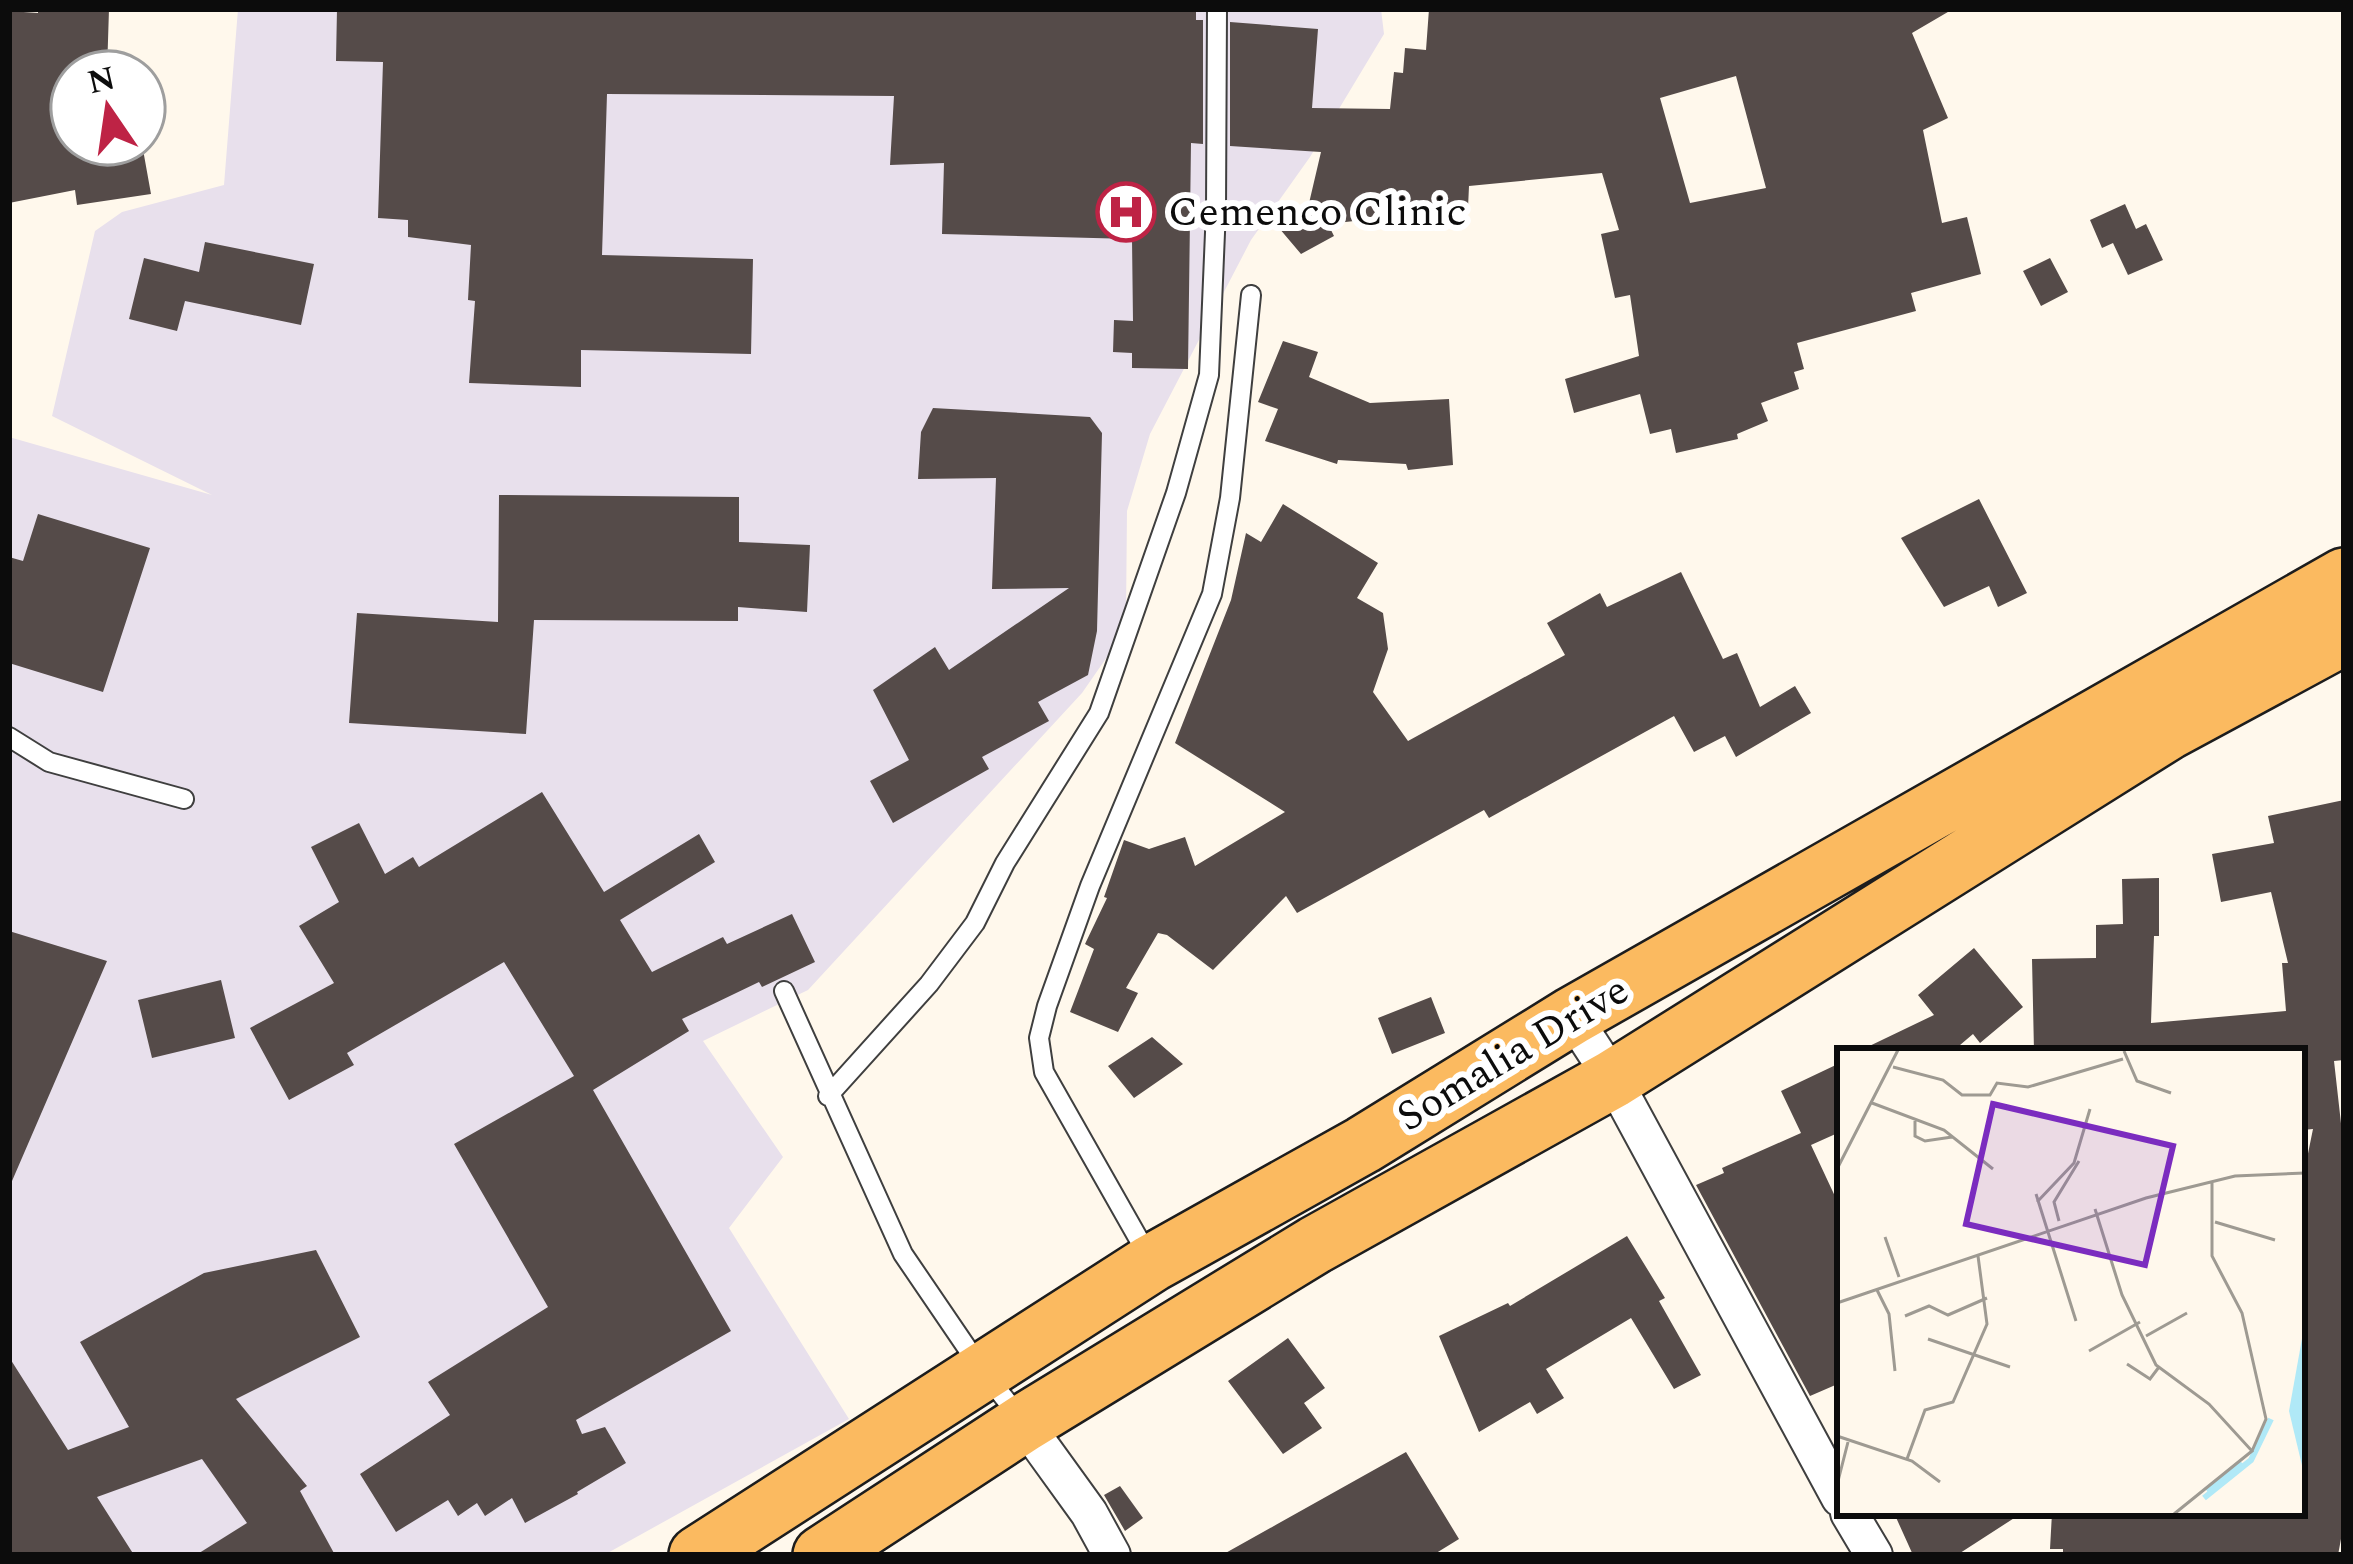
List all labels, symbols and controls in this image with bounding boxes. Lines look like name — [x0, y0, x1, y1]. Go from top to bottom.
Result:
north arrow — [48, 48, 168, 168]
text: N — [83, 53, 120, 108]
hospital icon: Cemenco Clinic — [1095, 181, 1157, 243]
place label: Cemenco Clinic — [1168, 181, 1467, 244]
street label: Somalia Drive — [1385, 960, 1641, 1148]
inset map — [1837, 1048, 2305, 1516]

